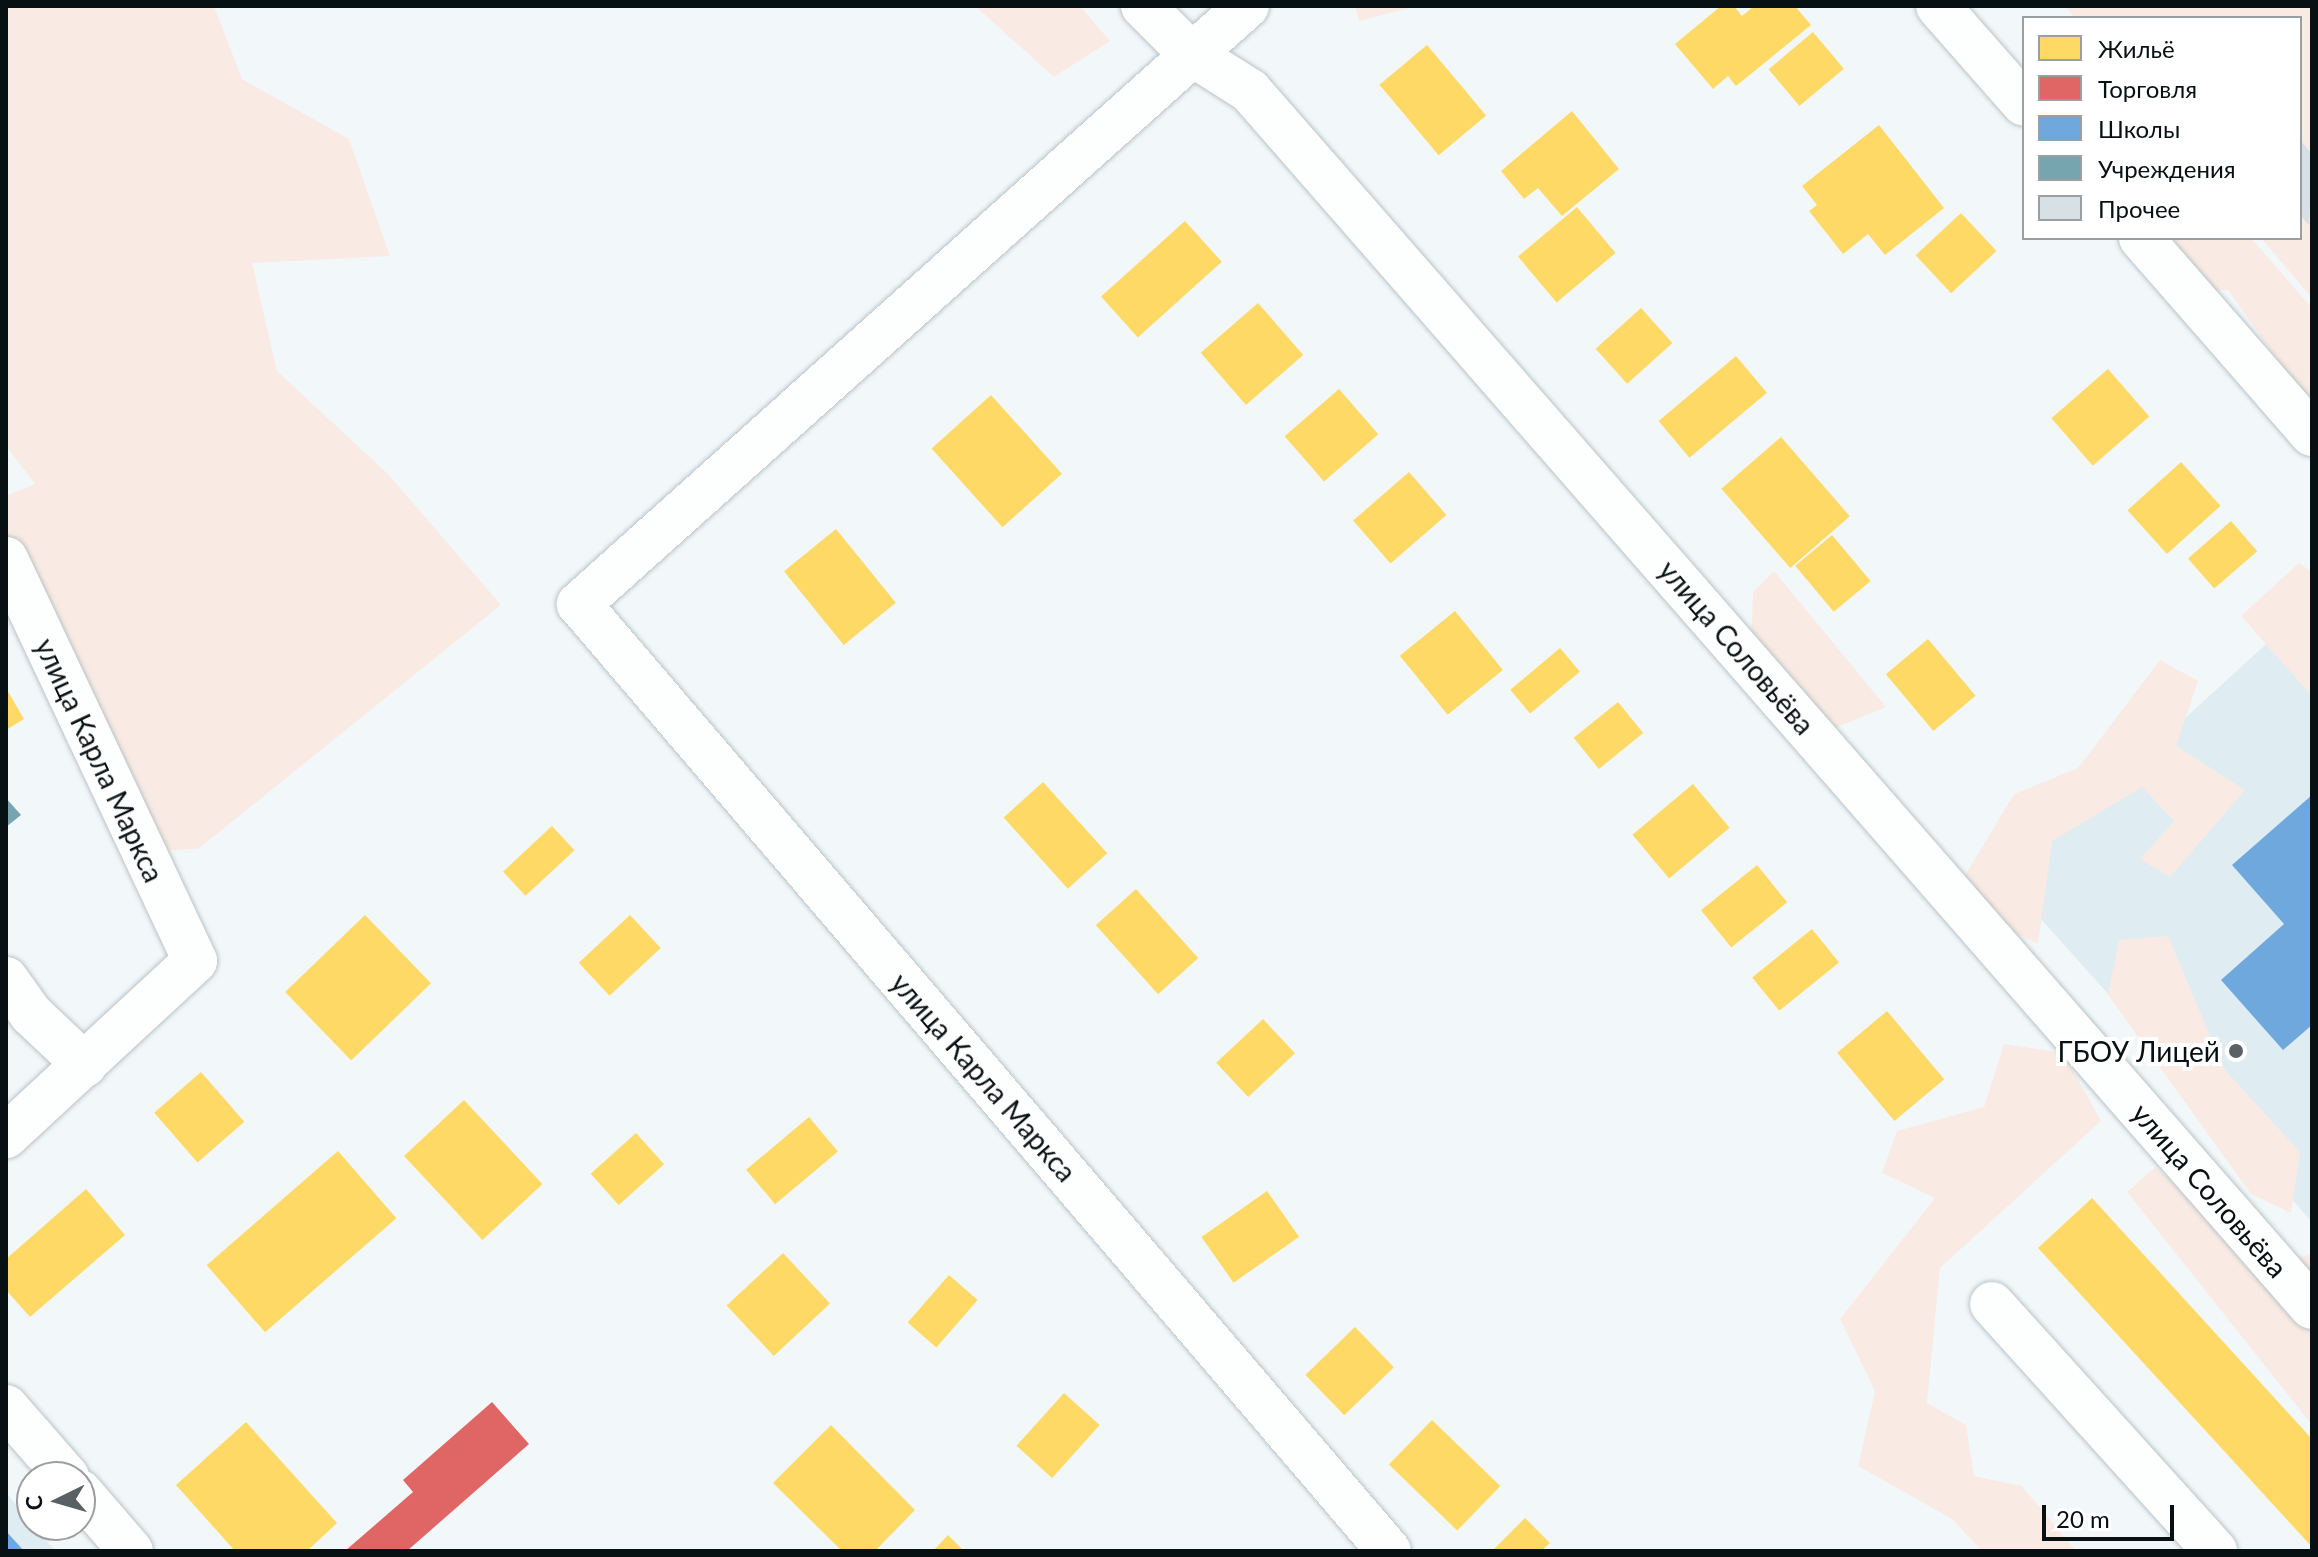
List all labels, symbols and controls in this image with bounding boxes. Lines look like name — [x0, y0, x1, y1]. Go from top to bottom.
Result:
legend — [2022, 16, 2302, 240]
text: Жильё — [2098, 34, 2175, 63]
text: Торговля — [2098, 74, 2197, 103]
text: Школы — [2098, 114, 2180, 143]
text: Учреждения — [2098, 154, 2236, 183]
text: Прочее — [2098, 194, 2180, 223]
street label: улица Соловьёва — [1652, 553, 1822, 741]
street label: улица Карла Маркса — [29, 633, 171, 887]
street label: улица Карла Маркса — [884, 966, 1084, 1188]
place label: ГБОУ Лицей — [2057, 1034, 2220, 1068]
marker: ГБОУ Лицей — [2227, 1042, 2245, 1060]
street label: улица Соловьёва — [2125, 1096, 2295, 1284]
north arrow — [16, 1461, 96, 1541]
scale bar — [2046, 1489, 2178, 1539]
text: С — [20, 1495, 48, 1511]
text: 20 m — [2056, 1504, 2110, 1533]

